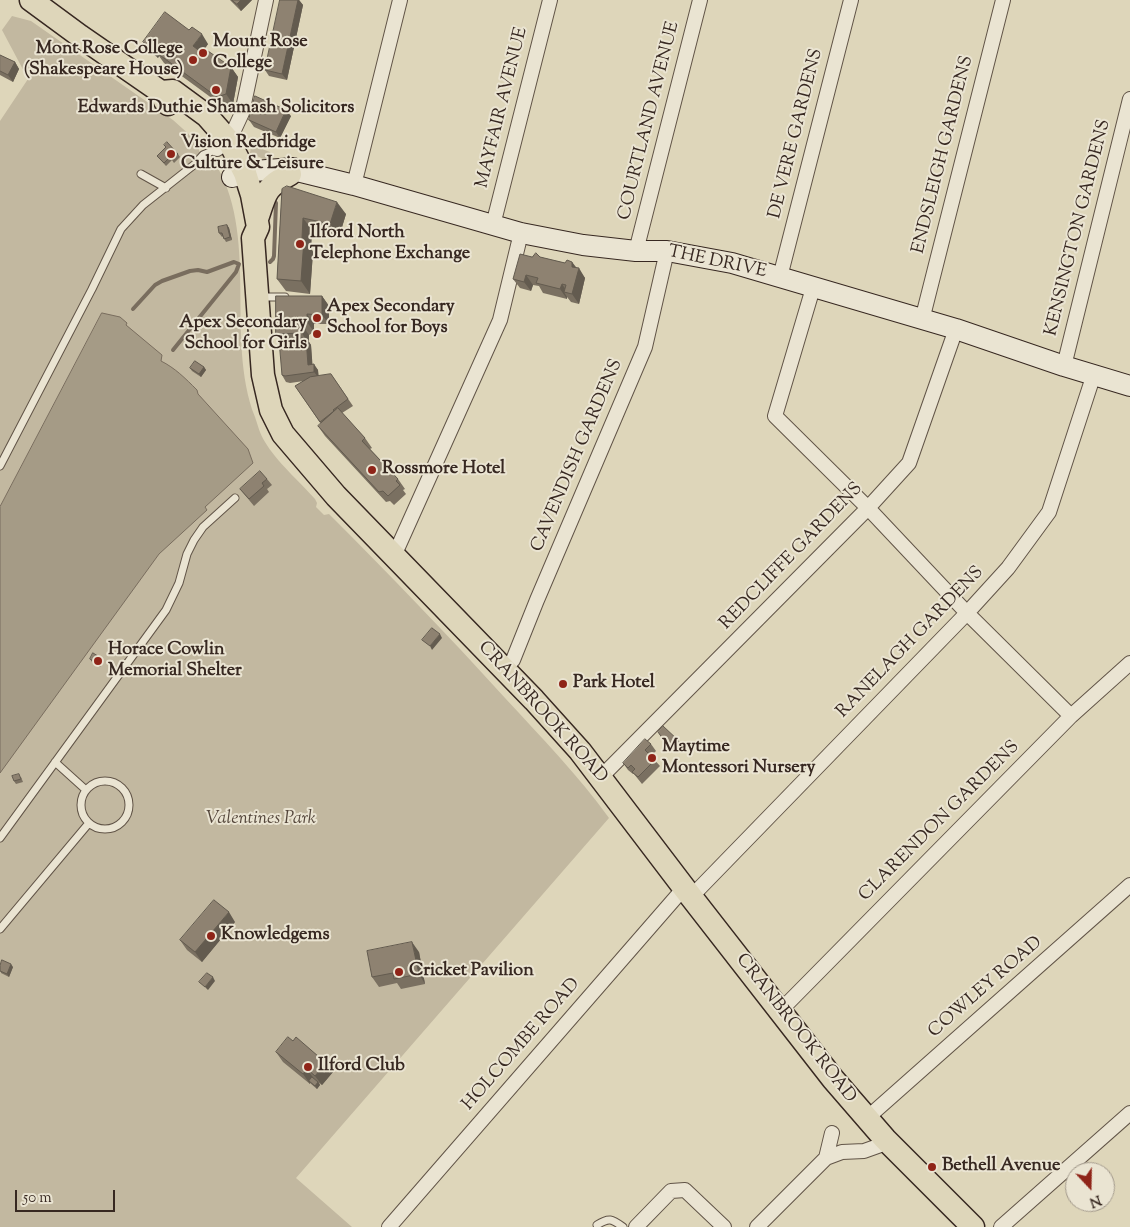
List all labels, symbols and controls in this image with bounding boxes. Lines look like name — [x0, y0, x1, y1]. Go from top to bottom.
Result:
street label: COURTLAND AVENUE — [615, 19, 685, 223]
street label: MAYFAIR AVENUE — [473, 25, 533, 191]
place label: Mount Rose College — [213, 32, 308, 74]
place label: Mont Rose College (Shakespeare House) — [24, 39, 183, 82]
marker: Mount Rose College — [197, 47, 209, 59]
street label: DE VERE GARDENS — [765, 47, 829, 221]
marker: Mont Rose College (Shakespeare House) — [187, 54, 199, 66]
street label: ENDSLEIGH GARDENS — [909, 54, 979, 256]
marker: Edwards Duthie Shamash Solicitors — [210, 84, 222, 96]
place label: Edwards Duthie Shamash Solicitors — [78, 98, 354, 120]
street label: KENSINGTON GARDENS — [1042, 117, 1116, 339]
place label: Vision Redbridge Culture & Leisure — [181, 133, 324, 176]
marker: Vision Redbridge Culture & Leisure — [165, 148, 177, 160]
place label: Ilford North Telephone Exchange — [310, 223, 470, 266]
marker: Ilford North Telephone Exchange — [294, 238, 306, 250]
street label: THE DRIVE — [666, 242, 768, 284]
place label: Apex Secondary School for Boys — [327, 297, 455, 340]
marker: Apex Secondary School for Boys — [311, 312, 323, 324]
place label: Apex Secondary School for Girls — [179, 313, 307, 356]
marker: Apex Secondary School for Girls — [311, 328, 323, 340]
street label: CAVENDISH GARDENS — [528, 356, 628, 556]
place label: Rossmore Hotel — [382, 459, 505, 481]
marker: Rossmore Hotel — [366, 464, 378, 476]
street label: REDCLIFFE GARDENS — [716, 479, 868, 635]
street label: RANELAGH GARDENS — [833, 563, 989, 723]
street label: CRANBROOK ROAD — [473, 638, 611, 788]
place label: Horace Cowlin Memorial Shelter — [108, 640, 242, 682]
marker: Horace Cowlin Memorial Shelter — [92, 655, 104, 667]
place label: Park Hotel — [573, 673, 655, 695]
marker: Park Hotel — [557, 678, 569, 690]
place label: Maytime Montessori Nursery — [662, 737, 815, 780]
street label: CLARENDON GARDENS — [855, 737, 1025, 907]
marker: Maytime Montessori Nursery — [646, 752, 658, 764]
park label: Valentines Park — [206, 809, 316, 831]
place label: Knowledgems — [221, 925, 329, 947]
marker: Knowledgems — [205, 930, 217, 942]
street label: COWLEY ROAD — [925, 933, 1047, 1043]
street label: CRANBROOK ROAD — [730, 950, 860, 1108]
place label: Cricket Pavilion — [409, 961, 534, 983]
marker: Cricket Pavilion — [393, 966, 405, 978]
street label: HOLCOMBE ROAD — [459, 974, 585, 1116]
place label: Ilford Club — [318, 1056, 405, 1078]
marker: Ilford Club — [302, 1061, 314, 1073]
place label: Bethell Avenue — [942, 1156, 1060, 1178]
marker: Bethell Avenue — [926, 1161, 938, 1173]
north arrow — [1065, 1162, 1115, 1212]
scale bar — [18, 1180, 118, 1212]
text: 50 m — [23, 1188, 52, 1209]
text: N — [1086, 1189, 1104, 1211]

